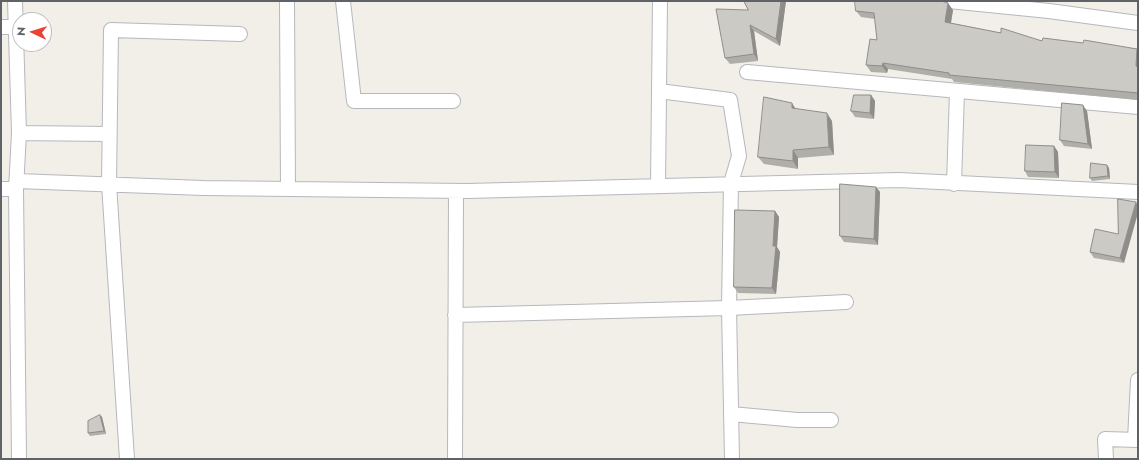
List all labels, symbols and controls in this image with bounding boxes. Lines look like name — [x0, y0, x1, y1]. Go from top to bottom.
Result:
north arrow — [12, 12, 52, 52]
text: N — [13, 26, 29, 36]

